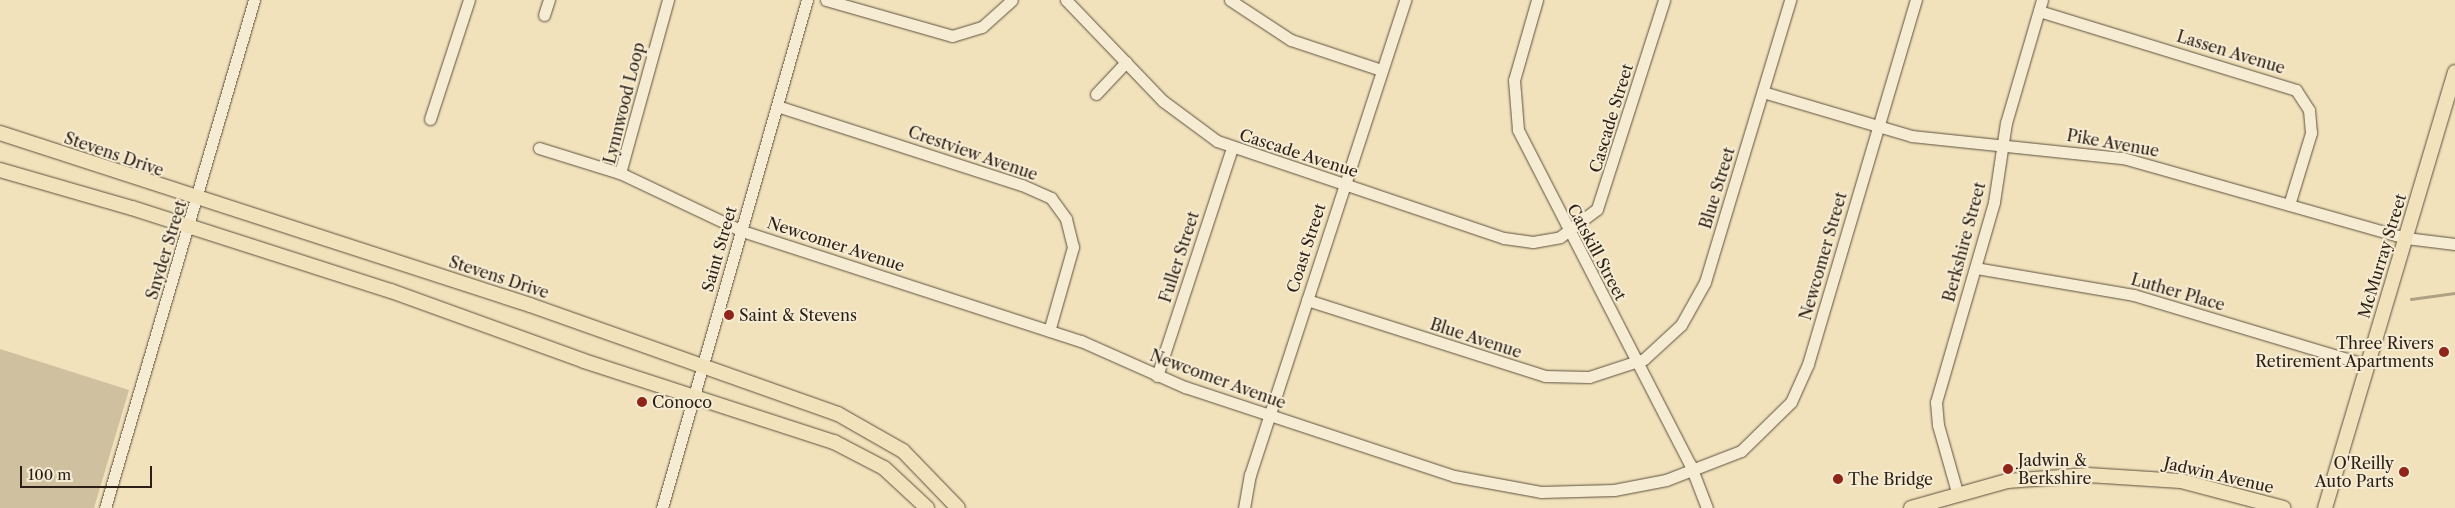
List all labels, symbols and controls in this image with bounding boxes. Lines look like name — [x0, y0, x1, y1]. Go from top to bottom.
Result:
street label: Lassen Avenue — [2174, 26, 2288, 78]
street label: Lynnwood Loop — [600, 40, 648, 166]
street label: Cascade Street — [1585, 61, 1637, 175]
street label: Crestview Avenue — [905, 122, 1041, 184]
street label: Cascade Avenue — [1237, 125, 1361, 181]
street label: Pike Avenue — [2065, 125, 2161, 161]
street label: Stevens Drive — [62, 128, 166, 180]
street label: Blue Street — [1696, 145, 1738, 231]
street label: Berkshire Street — [1939, 180, 1989, 304]
street label: Newcomer Street — [1795, 190, 1851, 322]
street label: McMurray Street — [2354, 191, 2410, 321]
street label: Snyder Street — [142, 198, 190, 302]
street label: Catskill Street — [1563, 200, 1631, 304]
street label: Coast Street — [1283, 201, 1329, 295]
street label: Saint Street — [698, 204, 740, 294]
street label: Fuller Street — [1155, 209, 1203, 305]
street label: Newcomer Avenue — [764, 213, 908, 275]
street label: Stevens Drive — [447, 252, 551, 302]
street label: Luther Place — [2129, 269, 2227, 315]
place label: Saint & Stevens — [739, 305, 857, 325]
marker: Saint & Stevens — [723, 309, 735, 321]
street label: Blue Avenue — [1427, 314, 1525, 362]
place label: Three Rivers Retirement Apartments — [2255, 333, 2434, 371]
street label: Newcomer Avenue — [1147, 345, 1289, 413]
marker: Three Rivers Retirement Apartments — [2438, 346, 2450, 358]
place label: Conoco — [652, 392, 712, 412]
marker: Conoco — [636, 396, 648, 408]
place label: Jadwin & Berkshire — [2018, 450, 2091, 488]
street label: Jadwin Avenue — [2162, 453, 2276, 497]
place label: O'Reilly Auto Parts — [2315, 453, 2394, 491]
scale bar — [22, 456, 155, 488]
marker: Jadwin & Berkshire — [2002, 463, 2014, 475]
text: 100 m — [28, 465, 71, 484]
marker: O'Reilly Auto Parts — [2398, 466, 2410, 478]
place label: The Bridge — [1848, 469, 1933, 489]
marker: The Bridge — [1832, 473, 1844, 485]

